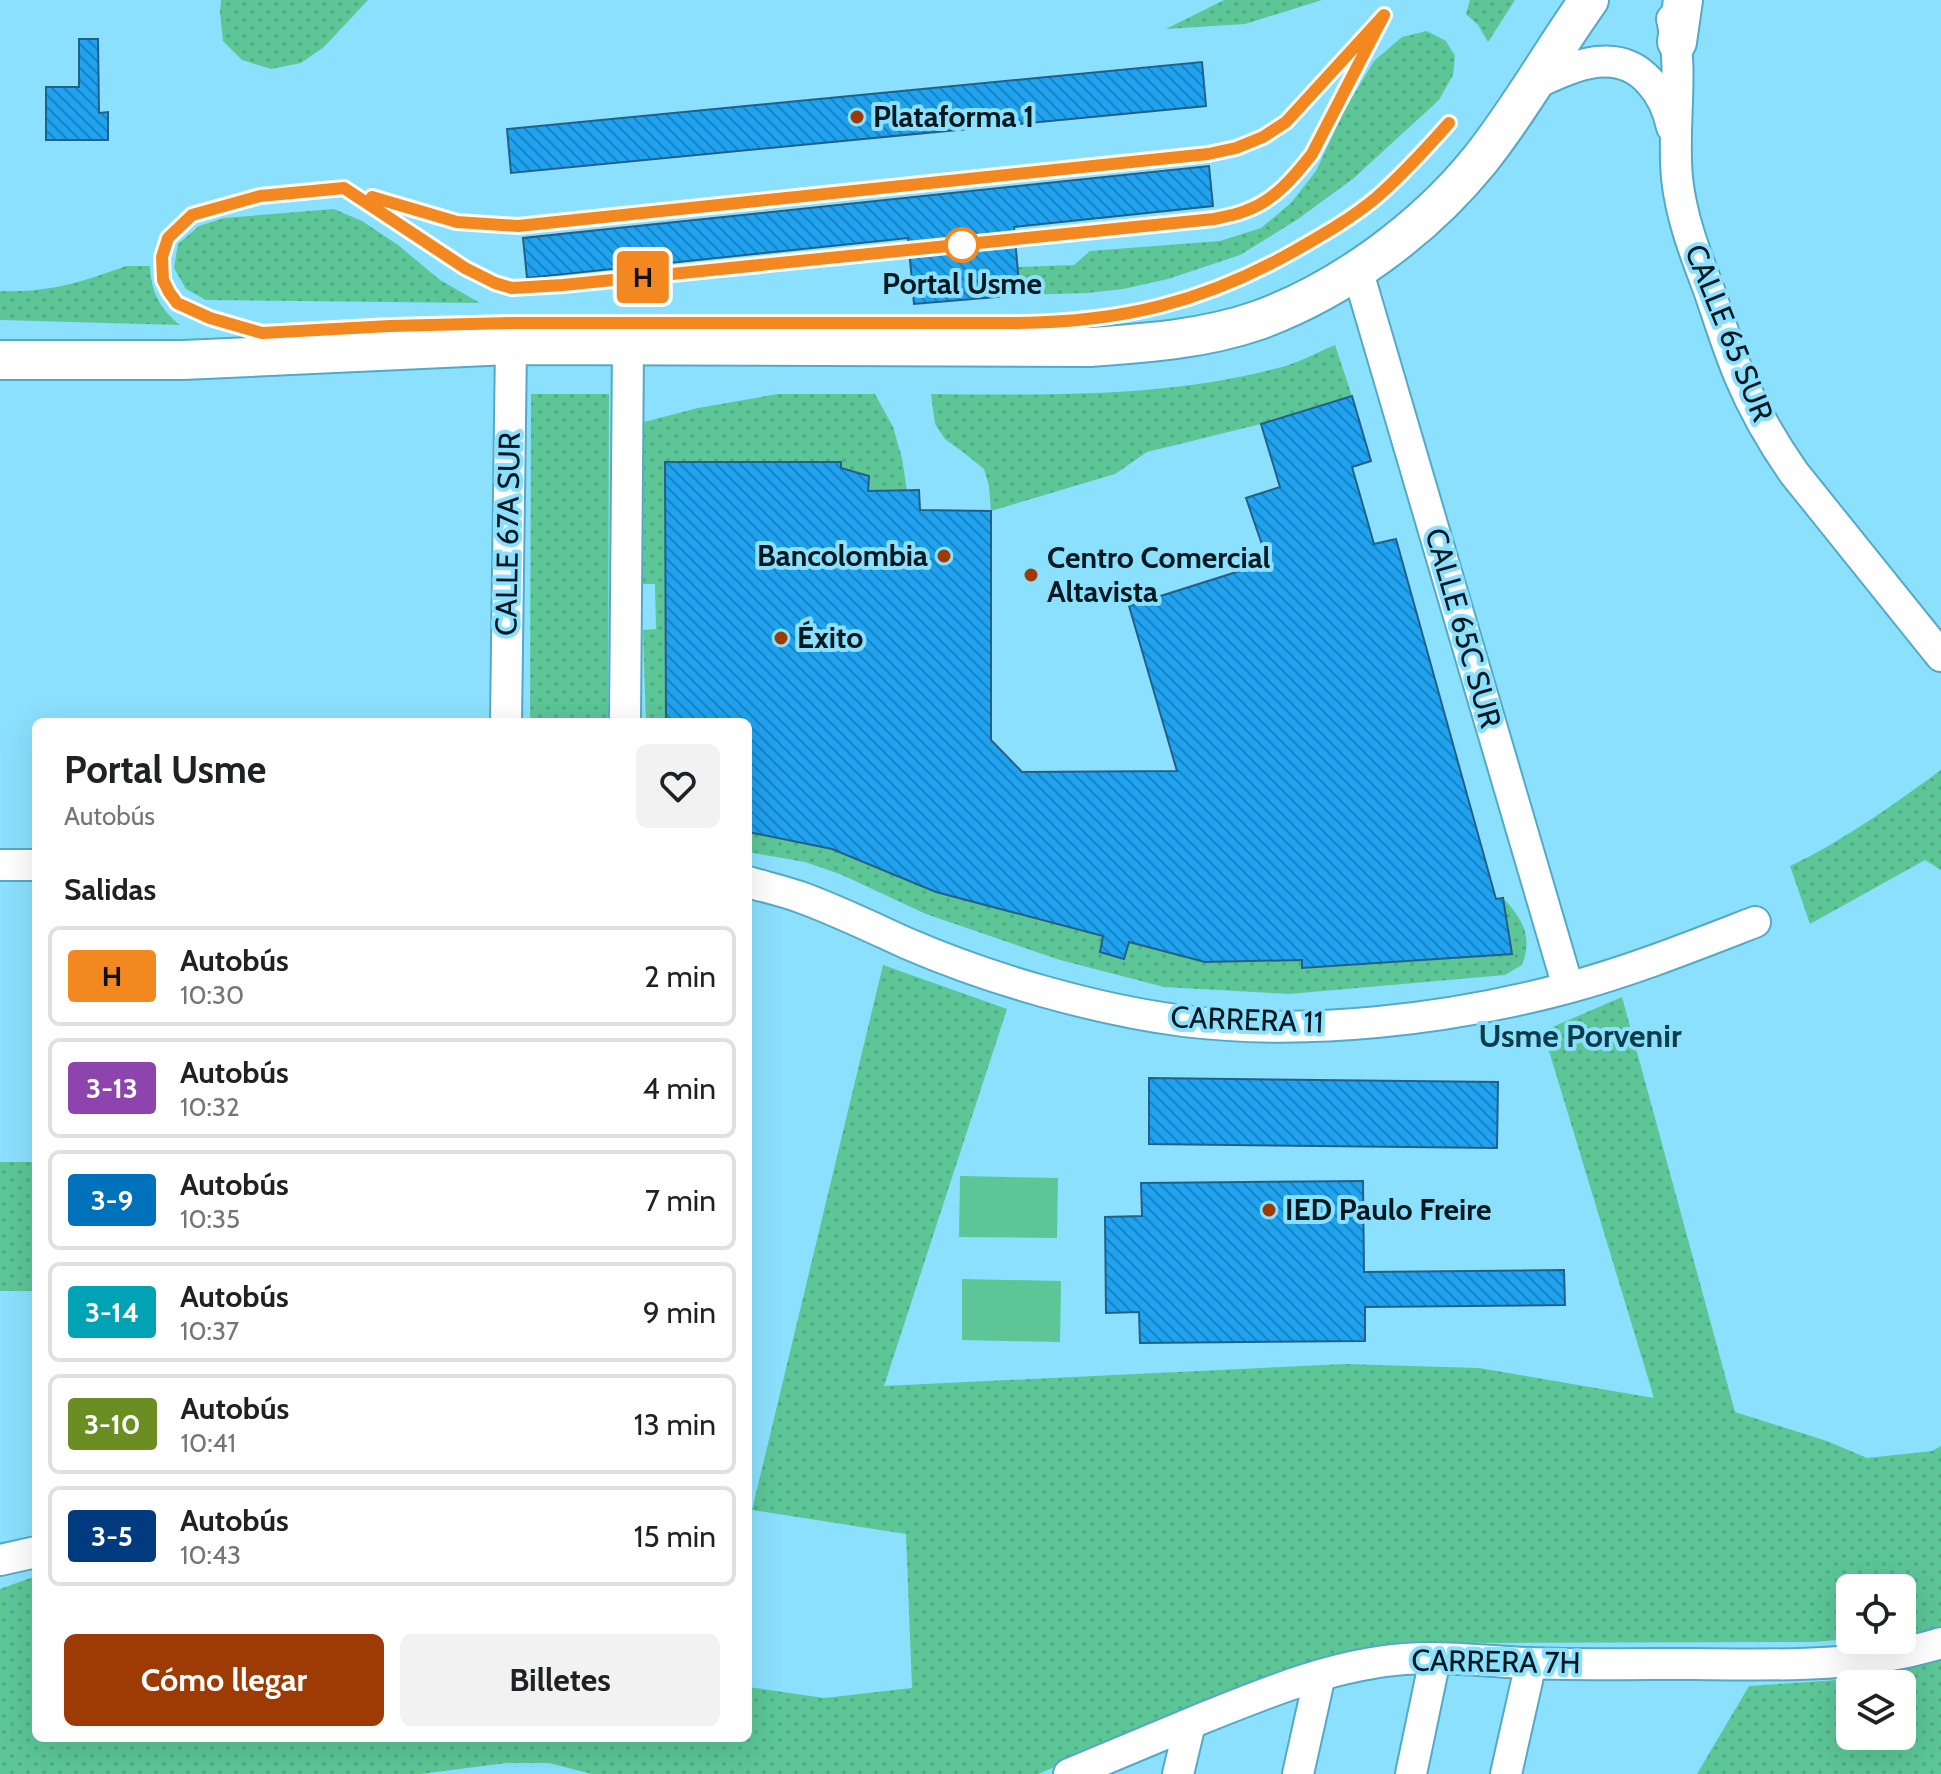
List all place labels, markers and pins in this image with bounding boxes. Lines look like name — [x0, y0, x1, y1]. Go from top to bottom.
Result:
place label: Plataforma 1 — [873, 98, 1034, 135]
marker: Plataforma 1 — [848, 108, 866, 126]
marker: Portal Usme — [945, 228, 979, 262]
place label: Portal Usme — [882, 265, 1042, 302]
place label: Bancolombia — [757, 537, 928, 574]
place label: Centro Comercial Altavista — [1047, 539, 1271, 610]
marker: Bancolombia — [935, 547, 953, 565]
marker: Centro Comercial Altavista — [1022, 566, 1040, 584]
place label: Éxito — [797, 619, 863, 656]
marker: Éxito — [772, 629, 790, 647]
place label: IED Paulo Freire — [1285, 1191, 1491, 1228]
marker: IED Paulo Freire — [1260, 1201, 1278, 1219]

